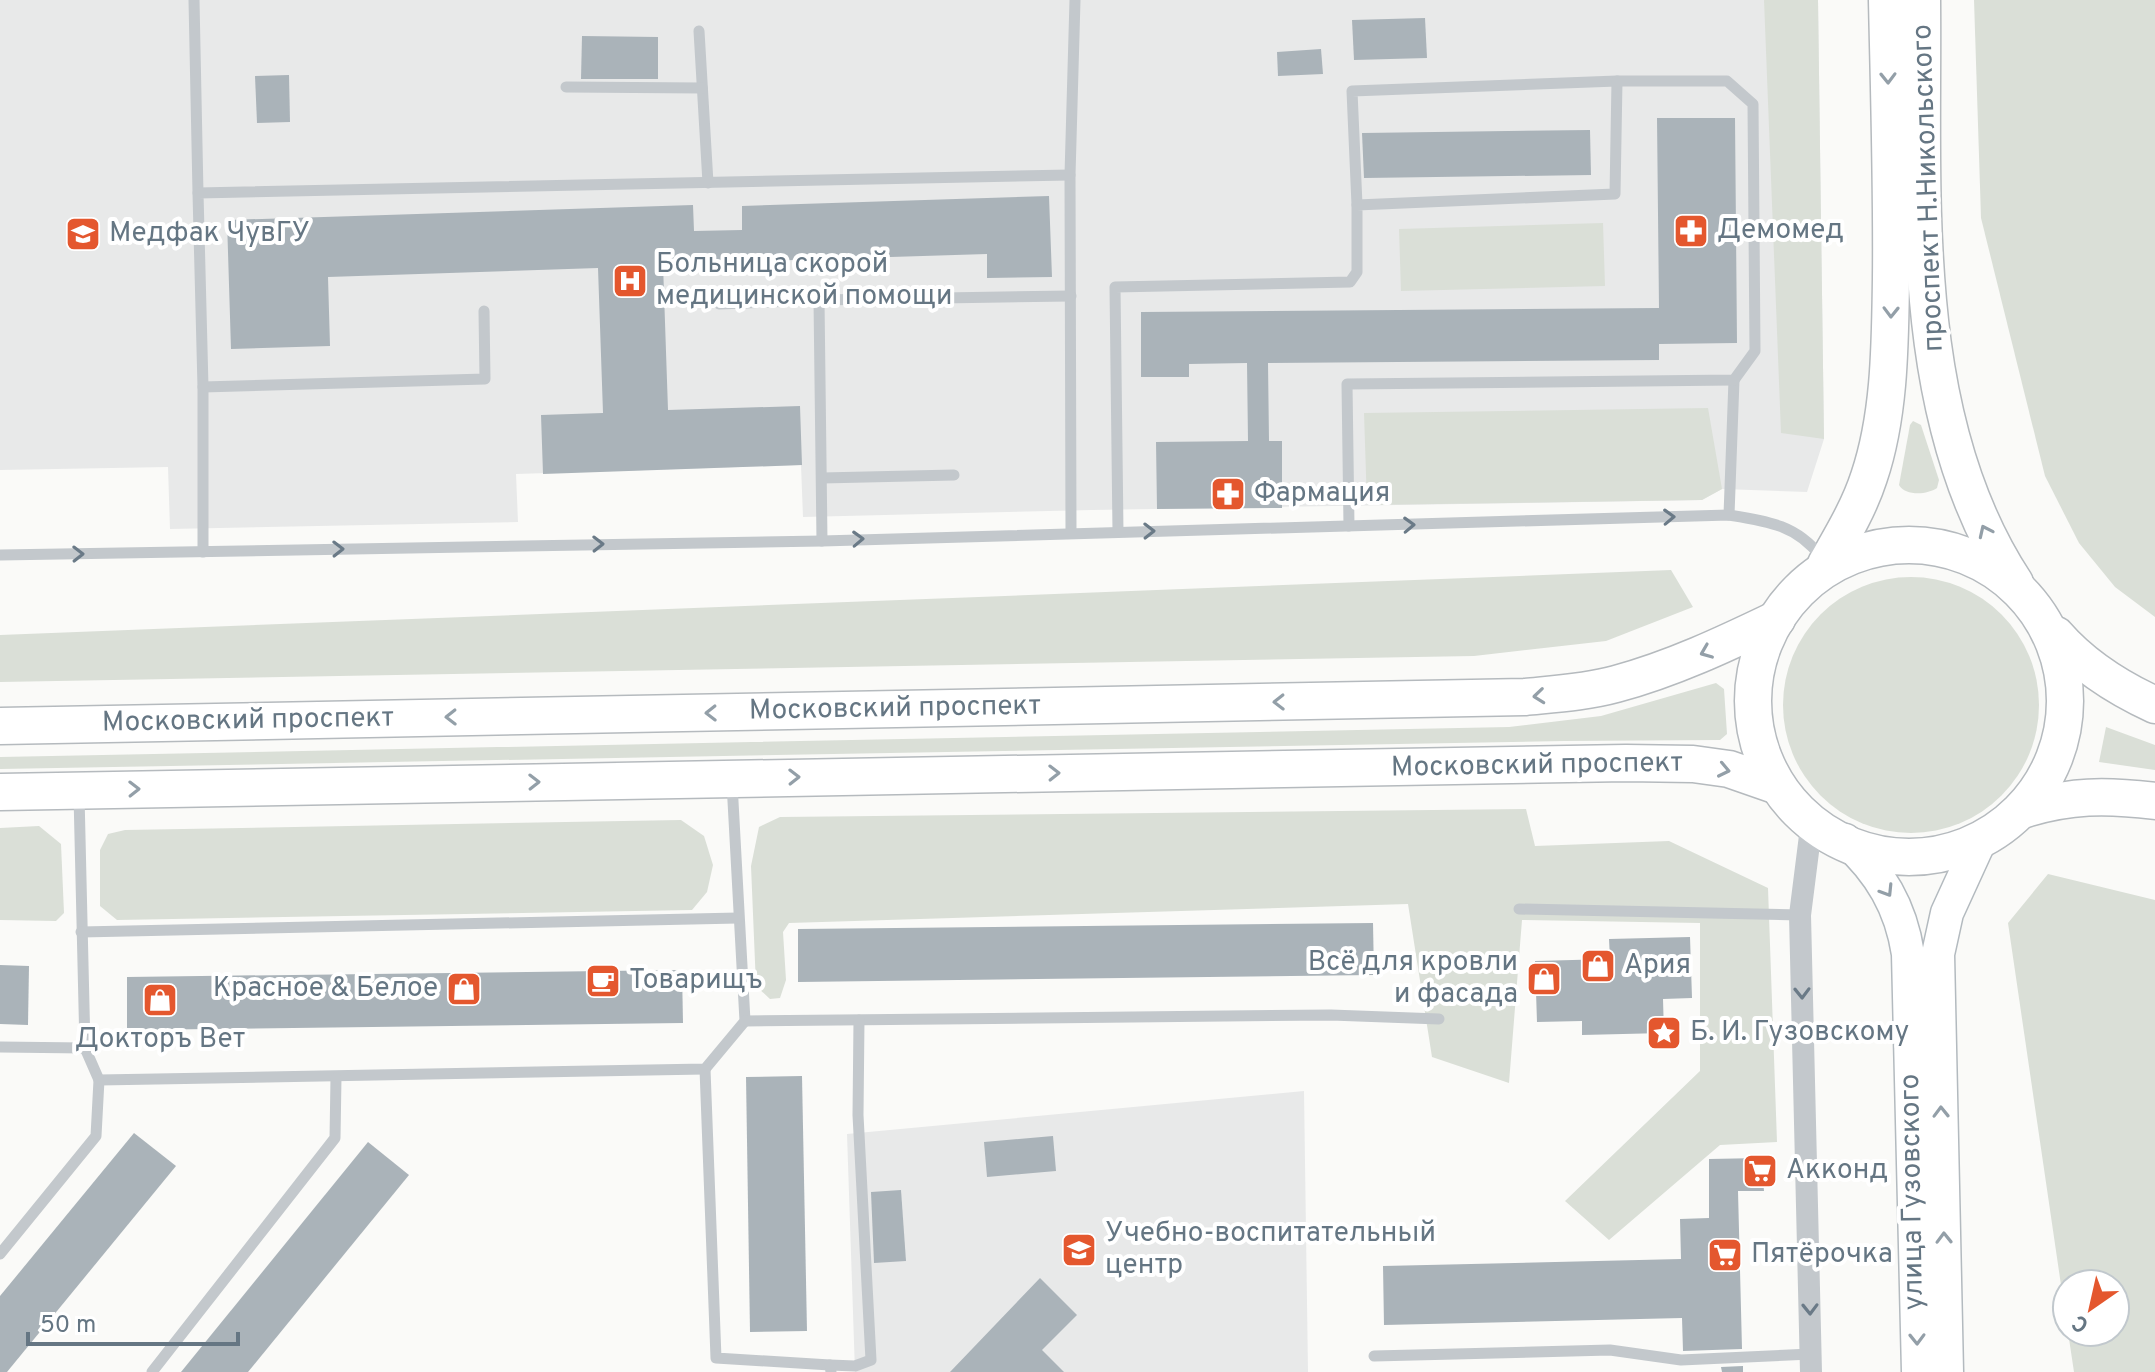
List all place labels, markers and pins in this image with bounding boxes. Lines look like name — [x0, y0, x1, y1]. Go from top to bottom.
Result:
pharmacy icon: Демомед — [1672, 212, 1710, 250]
place label: Демомед — [1717, 213, 1844, 249]
school or university icon: Медфак ЧувГУ — [64, 215, 102, 253]
place label: Медфак ЧувГУ — [109, 216, 310, 252]
place label: Больница скорой медицинской помощи — [656, 247, 952, 315]
hospital icon: Больница скорой медицинской помощи — [611, 262, 649, 300]
pharmacy icon: Фармация — [1209, 475, 1247, 513]
place label: Фармация — [1254, 476, 1390, 512]
place label: Всё для кровли и фасада — [1308, 945, 1518, 1013]
shop icon: Ария — [1579, 947, 1617, 985]
place label: Ария — [1624, 948, 1691, 984]
shop icon: Всё для кровли и фасада — [1525, 960, 1563, 998]
cafe icon: Товарищъ — [584, 962, 622, 1000]
place label: Товарищъ — [629, 963, 763, 999]
shop icon: Красное & Белое — [445, 970, 483, 1008]
place label: Красное & Белое — [213, 971, 438, 1007]
shop icon: Докторъ Вет — [141, 981, 179, 1019]
place icon: Б. И. Гузовскому — [1645, 1014, 1683, 1052]
place label: Б. И. Гузовскому — [1690, 1015, 1909, 1051]
place label: Докторъ Вет — [75, 1022, 245, 1058]
supermarket icon: Акконд — [1741, 1152, 1779, 1190]
place label: Акконд — [1786, 1153, 1888, 1189]
place label: Учебно-воспитательный центр — [1105, 1216, 1436, 1284]
school or university icon: Учебно-воспитательный центр — [1060, 1231, 1098, 1269]
supermarket icon: Пятёрочка — [1706, 1236, 1744, 1274]
place label: Пятёрочка — [1751, 1237, 1893, 1273]

